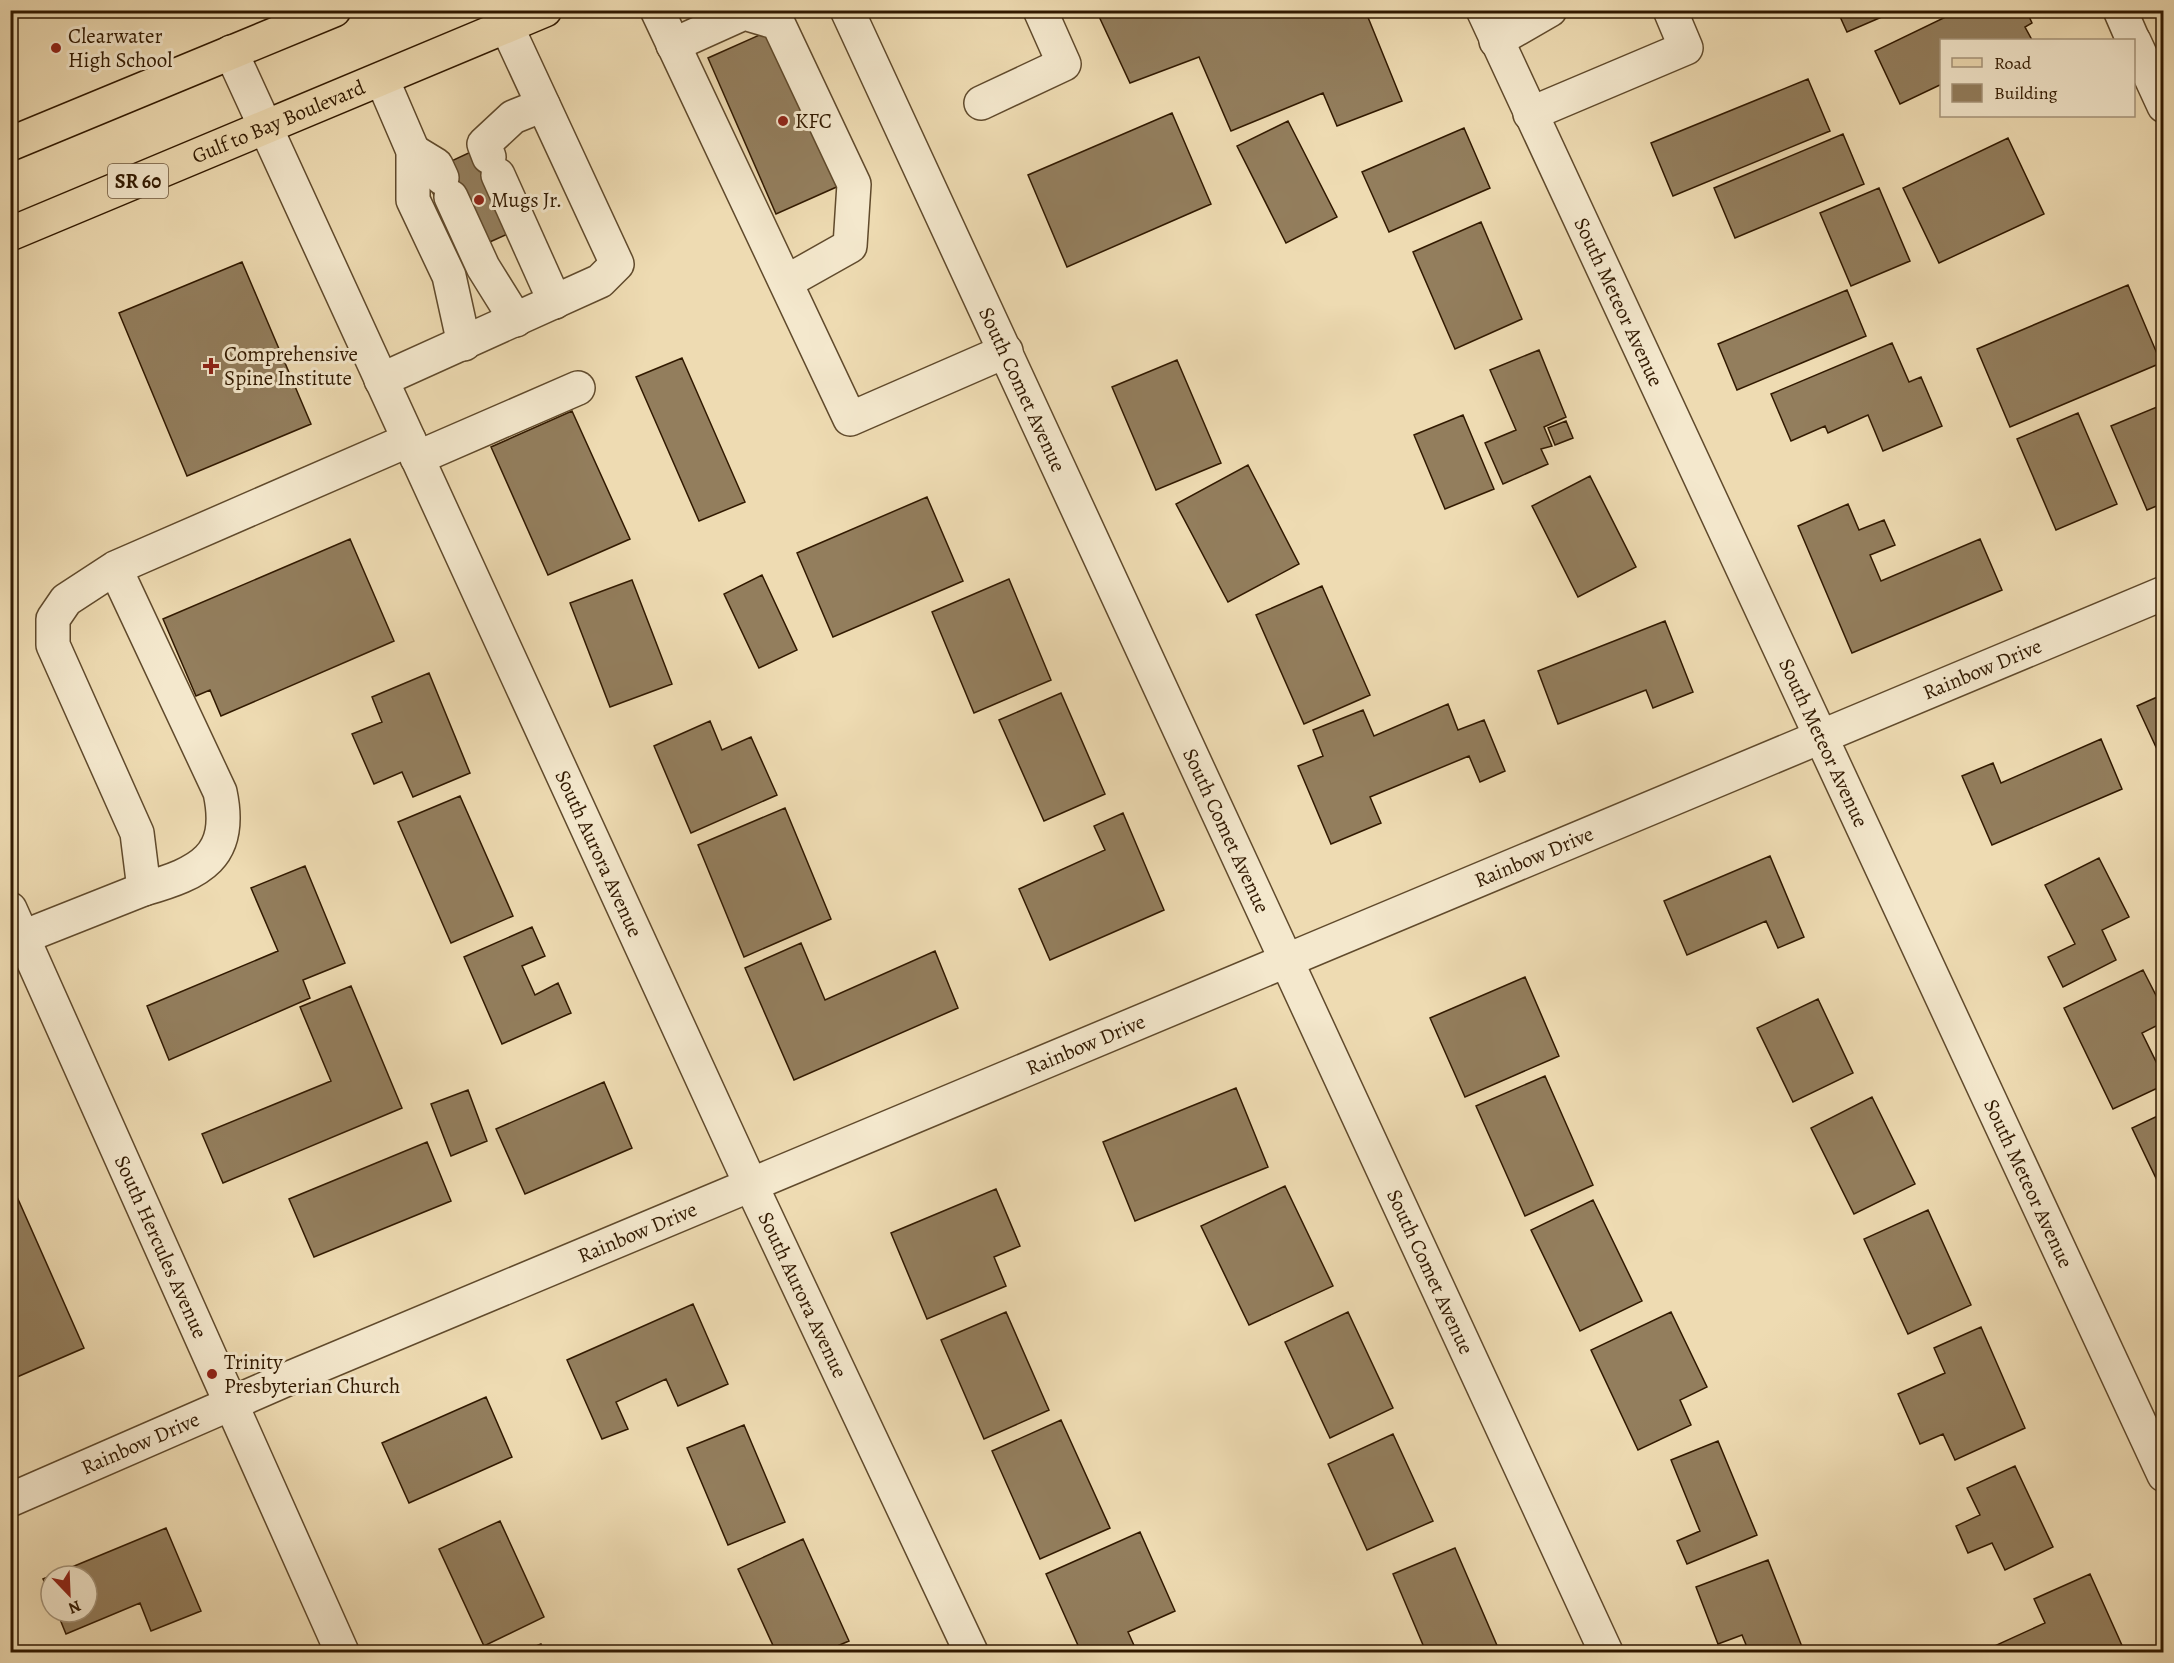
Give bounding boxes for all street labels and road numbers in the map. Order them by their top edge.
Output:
street label: Gulf to Bay Boulevard [188,73,370,170]
road number: SR 60 [108,164,168,198]
street label: South Meteor Avenue [1567,213,1670,391]
street label: South Comet Avenue [972,302,1073,476]
street label: Rainbow Drive [1918,632,2046,707]
street label: South Meteor Avenue [1772,654,1875,832]
street label: South Comet Avenue [1176,744,1277,918]
street label: South Aurora Avenue [548,766,649,942]
street label: Rainbow Drive [1470,820,1598,894]
street label: Rainbow Drive [1022,1007,1149,1082]
street label: South Meteor Avenue [1977,1094,2080,1272]
street label: South Hercules Avenue [108,1151,214,1343]
street label: South Comet Avenue [1380,1185,1480,1359]
street label: Rainbow Drive [573,1195,701,1270]
street label: South Aurora Avenue [752,1207,854,1383]
street label: Rainbow Drive [77,1405,204,1481]

